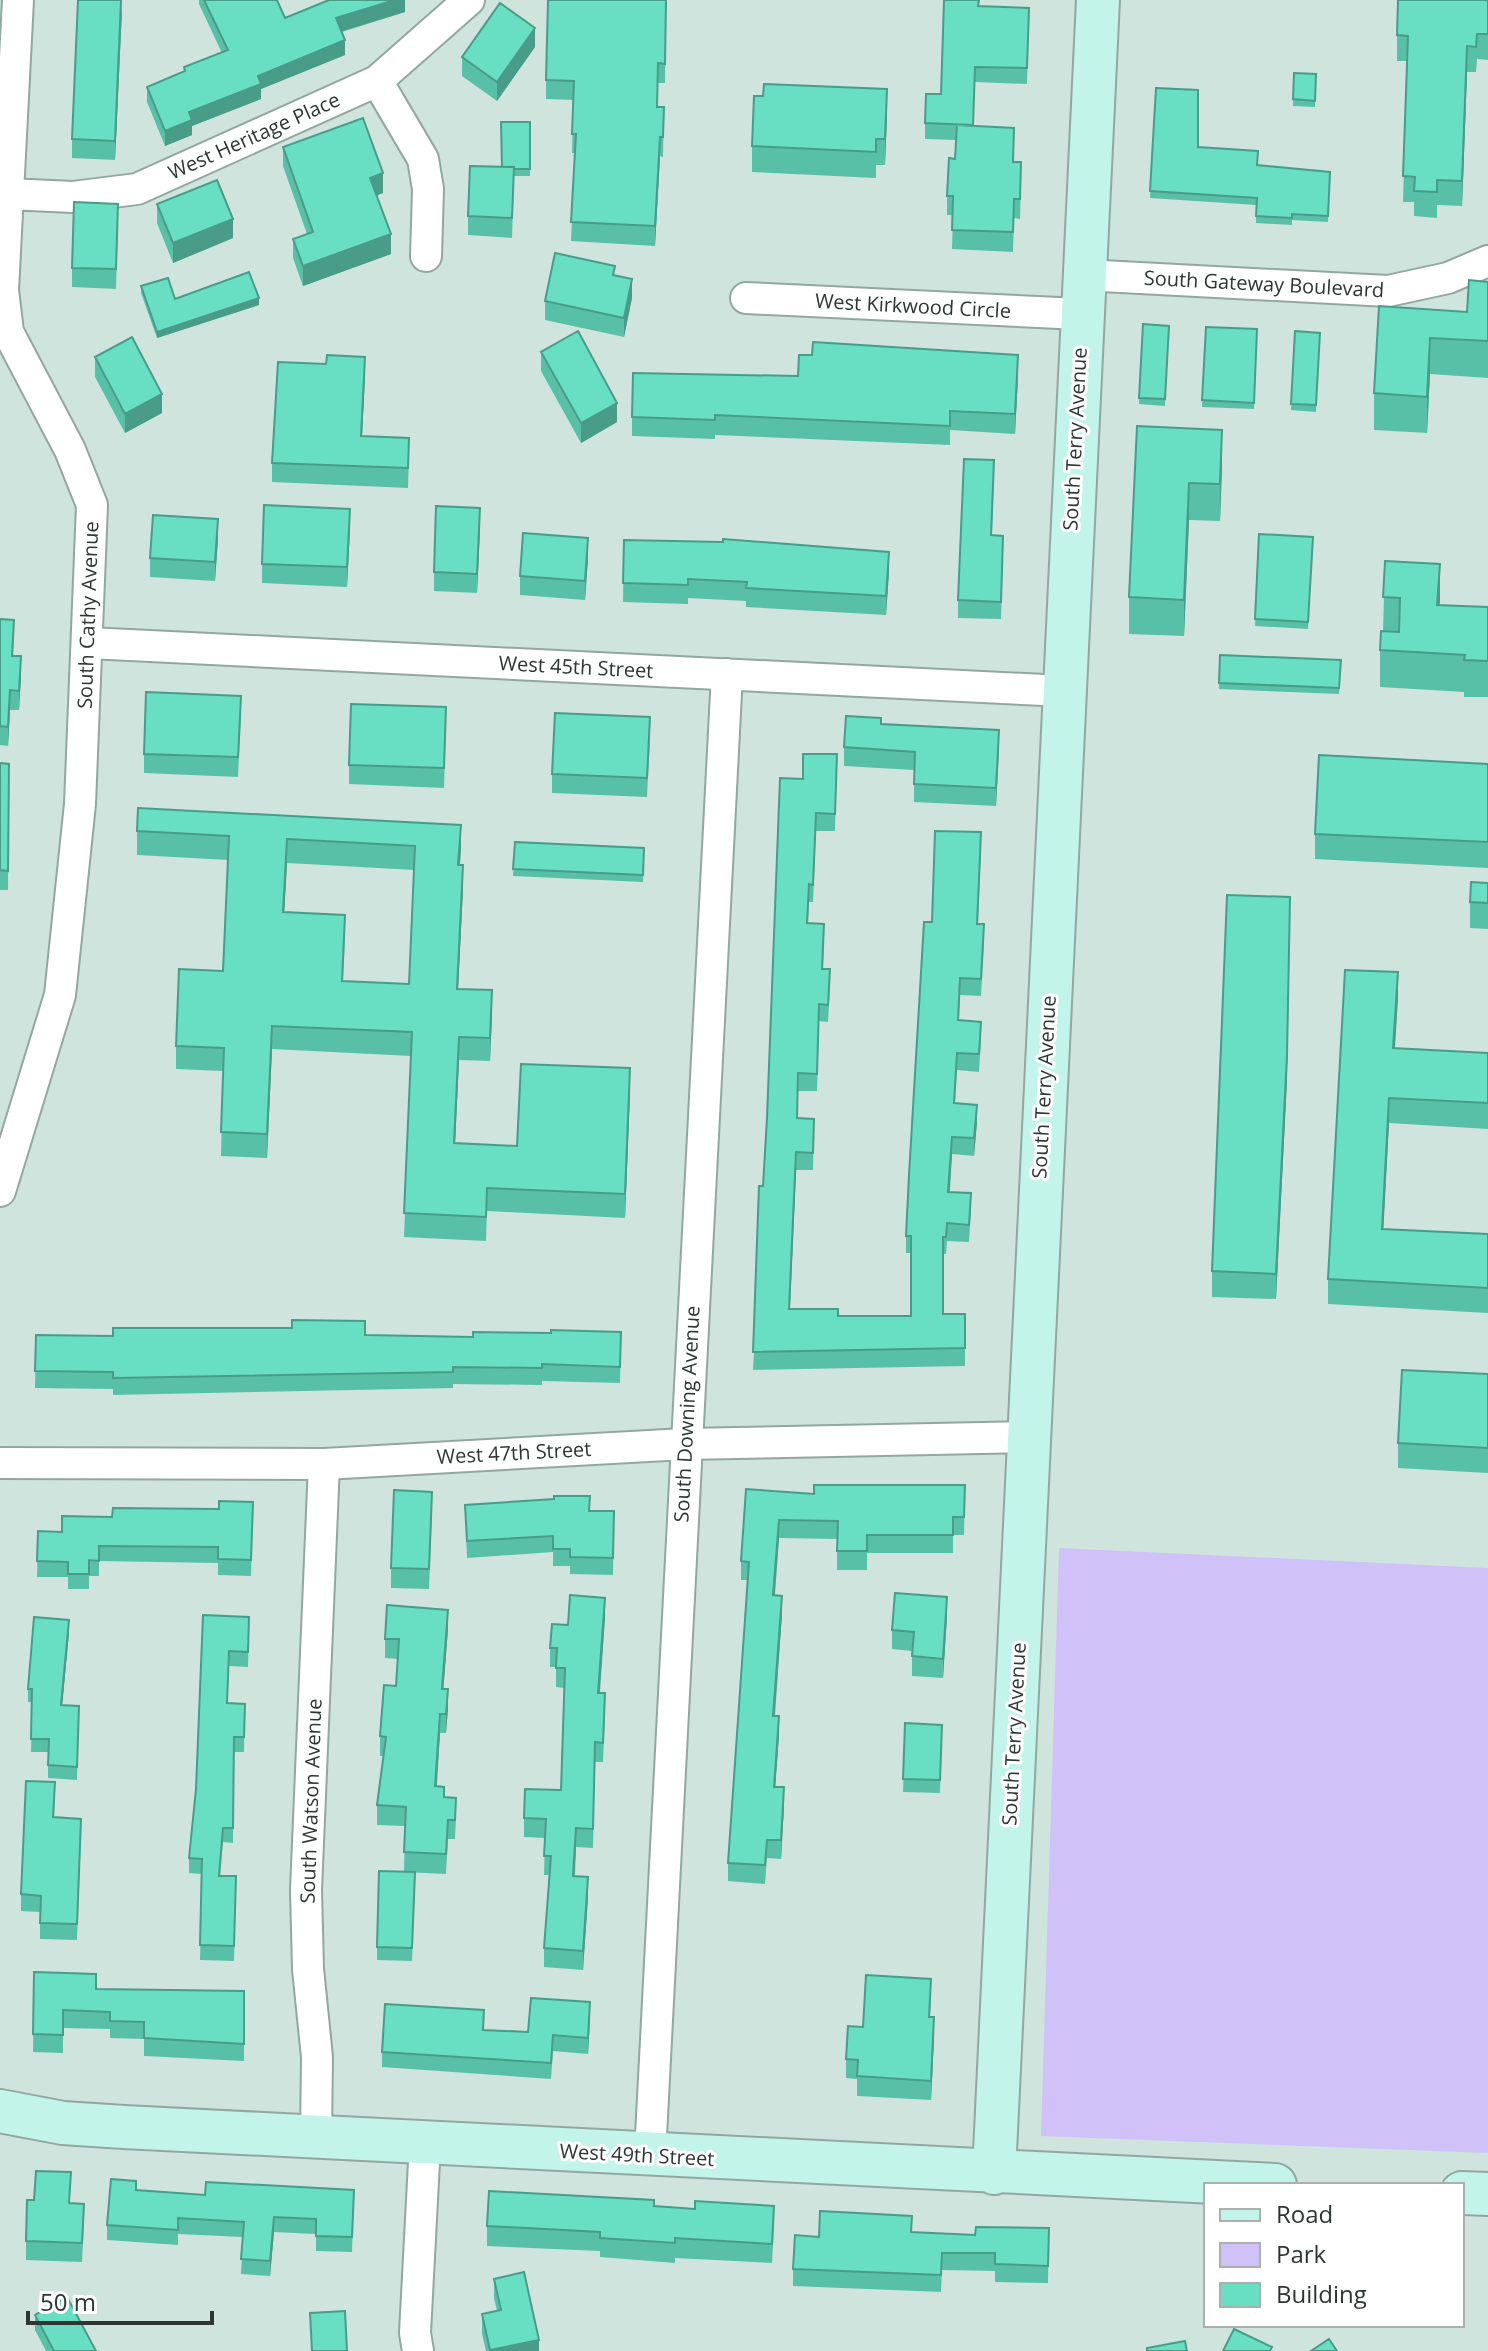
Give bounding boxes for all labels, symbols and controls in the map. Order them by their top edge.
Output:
street label: West Heritage Place [164,86,344,186]
street label: South Gateway Boulevard [1143,264,1385,303]
street label: West Kirkwood Circle [814,287,1012,324]
street label: South Terry Avenue [1056,347,1093,531]
street label: South Cathy Avenue [71,521,104,709]
street label: West 45th Street [498,649,654,684]
street label: South Terry Avenue [1025,995,1062,1179]
street label: South Downing Avenue [667,1305,706,1523]
street label: West 47th Street [436,1435,592,1470]
street label: South Terry Avenue [995,1642,1032,1826]
street label: South Watson Avenue [293,1698,328,1904]
street label: West 49th Street [559,2137,715,2172]
legend [1204,2183,1464,2327]
text: Road [1276,2197,1333,2230]
text: Park [1276,2237,1327,2270]
scale bar [28,2275,212,2325]
text: Building [1276,2277,1367,2310]
text: 50 m [40,2285,96,2318]

